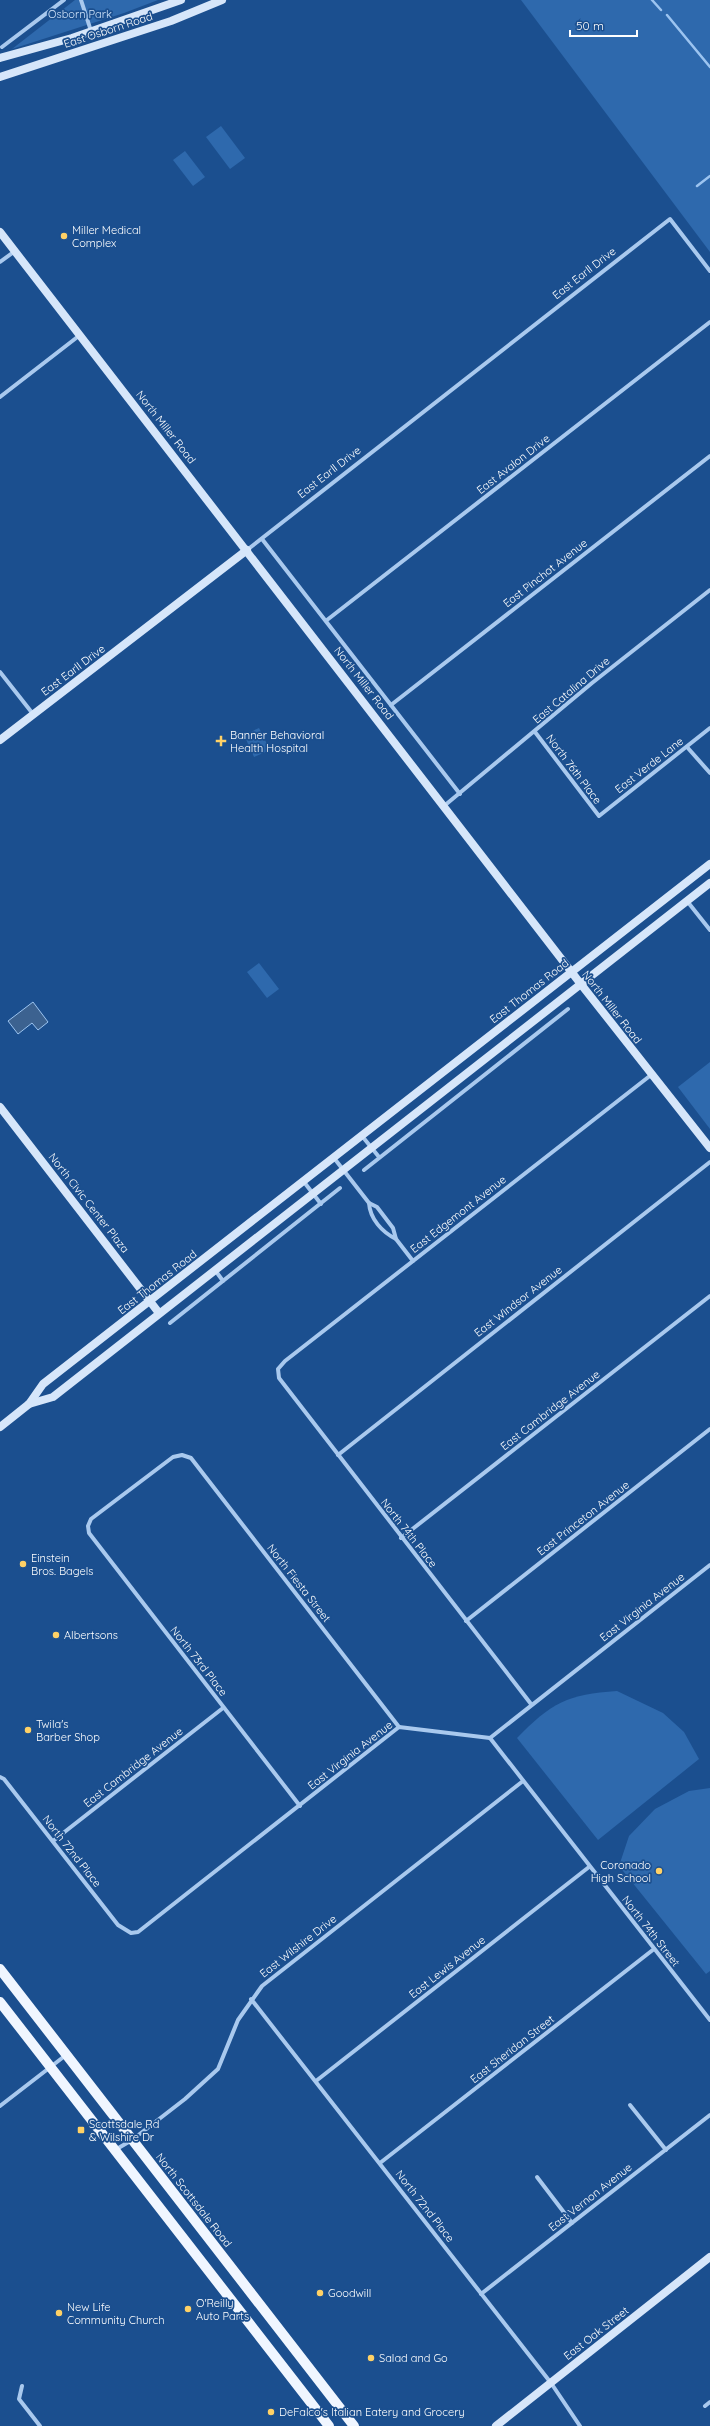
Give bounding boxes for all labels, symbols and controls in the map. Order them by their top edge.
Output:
park label: Osborn Park [48,7,112,21]
street label: East Osborn Road [62,9,154,51]
scale bar [570,12,637,38]
text: 50 m [576,18,604,33]
place label: Miller Medical Complex [72,223,141,250]
marker: Miller Medical Complex [59,231,69,241]
street label: East Earll Drive [550,244,618,302]
street label: North Miller Road [133,388,199,466]
street label: East Avalon Drive [474,431,552,497]
street label: East Earll Drive [295,443,363,501]
street label: East Pinchot Avenue [500,536,590,610]
street label: East Earll Drive [38,641,108,699]
street label: North Miller Road [331,644,397,722]
street label: East Catalina Drive [530,654,612,726]
place label: Banner Behavioral Health Hospital [230,728,324,755]
street label: North 76th Place [543,731,605,807]
street label: East Verde Lane [612,734,686,796]
marker: Banner Behavioral Health Hospital [215,735,227,747]
street label: East Thomas Road [487,956,571,1026]
street label: North Miller Road [579,968,645,1046]
street label: North Civic Center Plaza [46,1150,132,1256]
street label: East Edgemont Avenue [407,1172,509,1256]
street label: East Thomas Road [115,1247,199,1317]
street label: East Windsor Avenue [471,1262,565,1340]
street label: East Cambridge Avenue [498,1367,602,1453]
street label: East Princeton Avenue [534,1478,632,1558]
street label: North 74th Place [378,1496,440,1570]
street label: North Fiesta Street [264,1541,334,1625]
place label: Einstein Bros. Bagels [31,1551,93,1578]
marker: Einstein Bros. Bagels [18,1559,28,1569]
street label: East Virginia Avenue [597,1570,687,1644]
street label: North 73rd Place [167,1623,231,1699]
place label: Albertsons [64,1628,118,1642]
marker: Albertsons [51,1630,61,1640]
place label: Twila's Barber Shop [36,1717,100,1744]
street label: East Virginia Avenue [305,1718,395,1792]
street label: East Cambridge Avenue [81,1724,185,1810]
marker: Twila's Barber Shop [23,1725,33,1735]
street label: North 72nd Place [40,1812,104,1890]
place label: Coronado High School [591,1858,651,1885]
marker: Coronado High School [654,1866,664,1876]
street label: North 74th Street [619,1893,683,1969]
street label: East Wilshire Drive [257,1912,339,1980]
street label: East Lewis Avenue [406,1933,488,2001]
street label: East Sheridan Street [467,2012,557,2086]
place label: Scottsdale Rd & Wilshire Dr [89,2117,159,2144]
marker: Scottsdale Rd & Wilshire Dr [76,2125,86,2135]
street label: North Scottsdale Road [153,2150,235,2250]
street label: East Vernon Avenue [545,2160,635,2234]
street label: North 72nd Place [393,2167,457,2245]
place label: Goodwill [328,2286,371,2300]
marker: Goodwill [315,2288,325,2298]
place label: O'Reilly Auto Parts [196,2296,249,2323]
place label: New Life Community Church [67,2300,164,2327]
street label: East Oak Street [561,2303,632,2363]
marker: O'Reilly Auto Parts [183,2304,193,2314]
marker: New Life Community Church [54,2308,64,2318]
place label: Salad and Go [379,2351,448,2365]
marker: Salad and Go [366,2353,376,2363]
place label: DeFalco's Italian Eatery and Grocery [279,2405,465,2419]
marker: DeFalco's Italian Eatery and Grocery [266,2407,276,2417]

